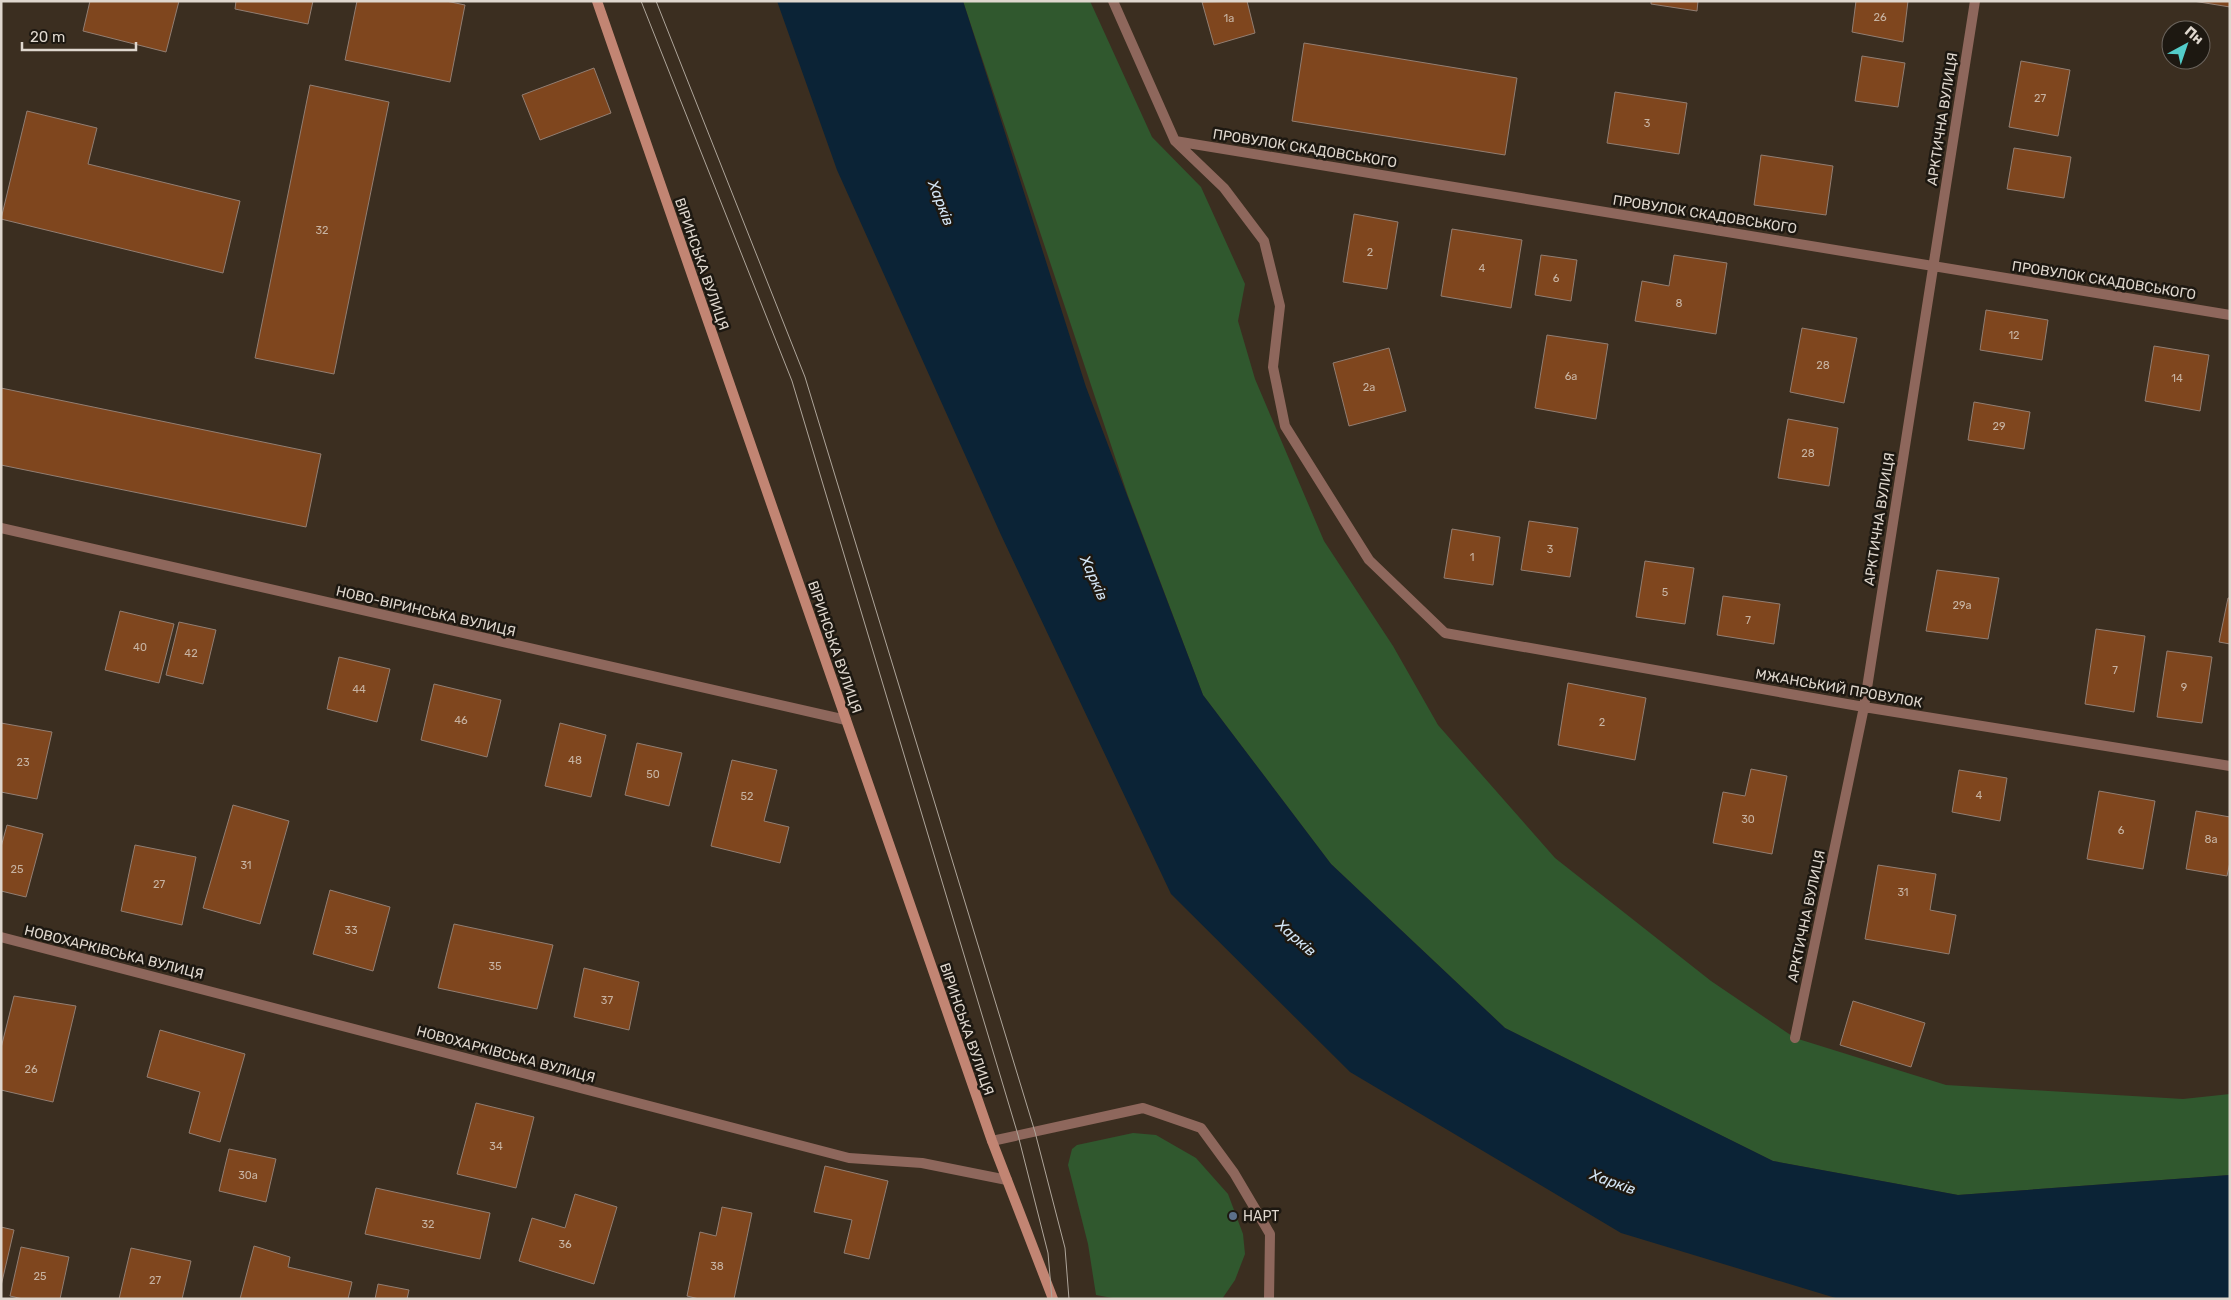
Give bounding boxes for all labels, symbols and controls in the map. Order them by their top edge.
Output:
house number: 26 [1873,11,1887,24]
house number: 1а [1224,12,1234,25]
scale bar [22,20,136,52]
north arrow [2161,20,2211,70]
text: Пн [2181,23,2207,48]
text: 20 m [30,28,65,46]
street label: АРКТИЧНА ВУЛИЦЯ [1924,51,1961,187]
house number: 27 [2034,92,2046,105]
house number: 3 [1644,117,1651,130]
street label: ПРОВУЛОК СКАДОВСЬКОГО [1212,126,1398,171]
water label: Харків [924,177,958,228]
street label: ПРОВУЛОК СКАДОВСЬКОГО [1612,192,1798,237]
street label: ВІРИНСЬКА ВУЛИЦЯ [671,196,732,333]
house number: 32 [315,224,329,237]
house number: 2 [1367,246,1373,259]
street label: ПРОВУЛОК СКАДОВСЬКОГО [2011,258,2197,303]
house number: 4 [1479,262,1486,275]
house number: 6 [1553,272,1560,285]
house number: 8 [1676,297,1683,310]
house number: 12 [2008,329,2020,342]
house number: 28 [1816,359,1830,372]
house number: 6а [1565,370,1577,383]
house number: 14 [2171,372,2183,385]
house number: 2а [1363,381,1375,394]
house number: 29 [1993,420,2005,433]
house number: 28 [1801,447,1815,460]
street label: АРКТИЧНА ВУЛИЦЯ [1861,451,1898,587]
house number: 3 [1547,543,1554,556]
house number: 1 [1470,551,1474,564]
water label: Харків [1076,552,1112,603]
street label: ВІРИНСЬКА ВУЛИЦЯ [804,579,865,716]
street label: НОВО-ВІРИНСЬКА ВУЛИЦЯ [334,583,517,640]
house number: 5 [1662,586,1669,599]
house number: 29а [1952,599,1972,612]
house number: 7 [1745,614,1751,627]
house number: 40 [133,641,147,654]
house number: 42 [184,647,198,660]
street label: МЖАНСЬКИЙ ПРОВУЛОК [1754,664,1924,712]
house number: 7 [2112,664,2118,677]
house number: 9 [2181,681,2187,694]
house number: 44 [352,683,366,696]
house number: 46 [454,714,468,727]
house number: 2 [1599,716,1605,729]
house number: 48 [568,754,582,767]
house number: 23 [16,756,30,769]
house number: 50 [646,768,660,781]
house number: 4 [1976,789,1983,802]
house number: 52 [741,790,754,803]
house number: 30 [1741,813,1755,826]
house number: 6 [2118,824,2125,837]
house number: 8а [2204,833,2218,846]
street label: АРКТИЧНА ВУЛИЦЯ [1784,848,1829,984]
house number: 31 [240,859,252,872]
house number: 25 [11,863,24,876]
house number: 27 [153,878,165,891]
house number: 31 [1897,886,1909,899]
water label: Харків [1272,915,1320,960]
street label: НОВОХАРКІВСЬКА ВУЛИЦЯ [22,922,205,983]
house number: 33 [344,924,358,937]
house number: 35 [488,960,502,973]
street label: ВІРИНСЬКА ВУЛИЦЯ [936,961,997,1098]
house number: 37 [601,994,613,1007]
street label: НОВОХАРКІВСЬКА ВУЛИЦЯ [415,1022,597,1087]
house number: 26 [24,1063,38,1076]
house number: 34 [489,1140,503,1153]
water label: Харків [1587,1165,1638,1199]
house number: 30а [238,1169,258,1182]
place label: НАРТ [1243,1208,1279,1225]
marker: НАРТ [1227,1210,1239,1222]
house number: 32 [421,1218,435,1231]
house number: 36 [558,1238,572,1251]
house number: 38 [710,1260,724,1273]
house number: 25 [34,1270,47,1283]
house number: 27 [149,1274,161,1287]

